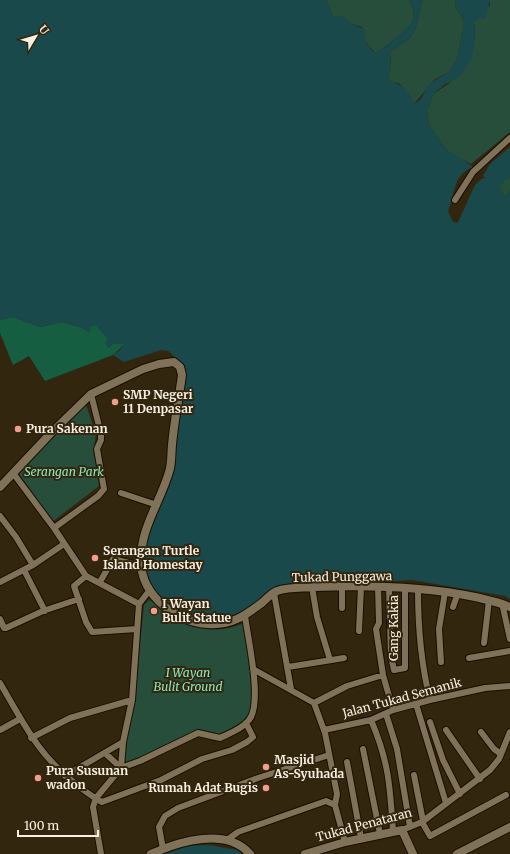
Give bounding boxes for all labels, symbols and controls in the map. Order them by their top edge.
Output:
north arrow [16,16,56,56]
text: U [36,22,52,38]
place label: SMP Negeri 11 Denpasar [123,387,194,416]
marker: SMP Negeri 11 Denpasar [110,397,120,407]
place label: Pura Sakenan [26,421,108,436]
marker: Pura Sakenan [13,424,23,434]
park label: Serangan Park [24,464,104,479]
place label: Serangan Turtle Island Homestay [103,543,204,572]
marker: Serangan Turtle Island Homestay [90,553,100,563]
street label: Tukad Punggawa [292,568,393,585]
street label: Gang Kakia [386,594,401,661]
place label: I Wayan Bulit Statue [162,596,232,625]
marker: I Wayan Bulit Statue [149,606,159,616]
park label: I Wayan Bulit Ground [154,665,222,694]
street label: Jalan Tukad Semanik [340,674,463,721]
place label: Masjid As-Syuhada [273,752,345,781]
marker: Masjid As-Syuhada [261,762,271,772]
place label: Pura Susunan wadon [45,763,128,792]
marker: Pura Susunan wadon [33,773,43,783]
place label: Rumah Adat Bugis [148,780,258,795]
marker: Rumah Adat Bugis [261,783,271,793]
street label: Tukad Penataran [314,804,414,845]
scale bar [18,812,98,838]
text: 100 m [24,818,59,833]

